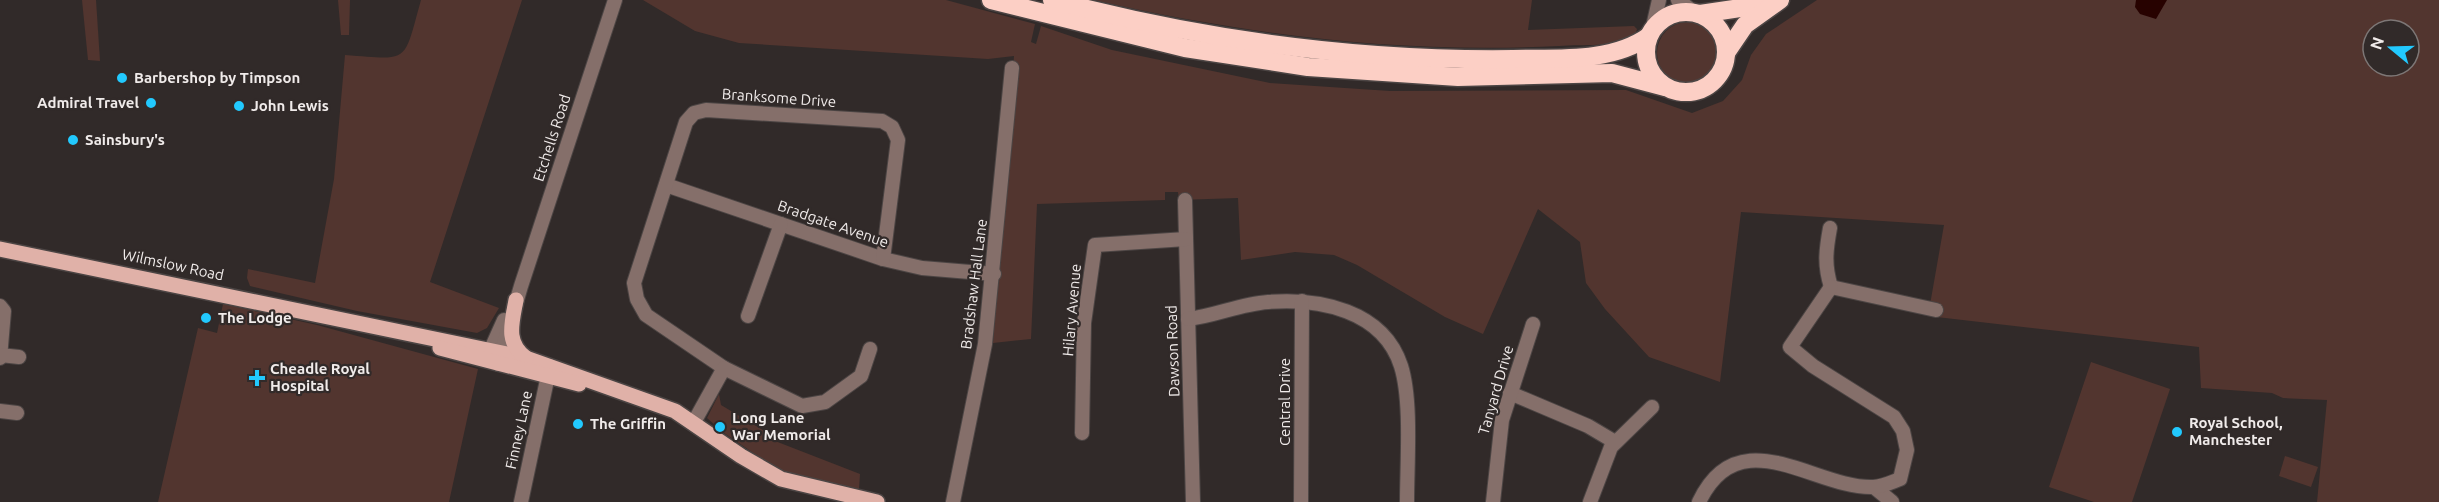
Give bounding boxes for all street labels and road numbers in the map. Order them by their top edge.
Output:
street label: Branksome Drive [721,85,837,110]
street label: Etchells Road [529,92,574,184]
street label: Bradgate Avenue [775,197,891,250]
street label: Bradshaw Hall Lane [957,218,990,350]
street label: Wilmslow Road [121,245,226,284]
street label: Hilary Avenue [1059,263,1084,357]
street label: Dawson Road [1162,305,1183,397]
street label: Tanyard Drive [1475,343,1516,437]
street label: Central Drive [1276,358,1293,446]
street label: Finney Lane [502,389,535,471]

